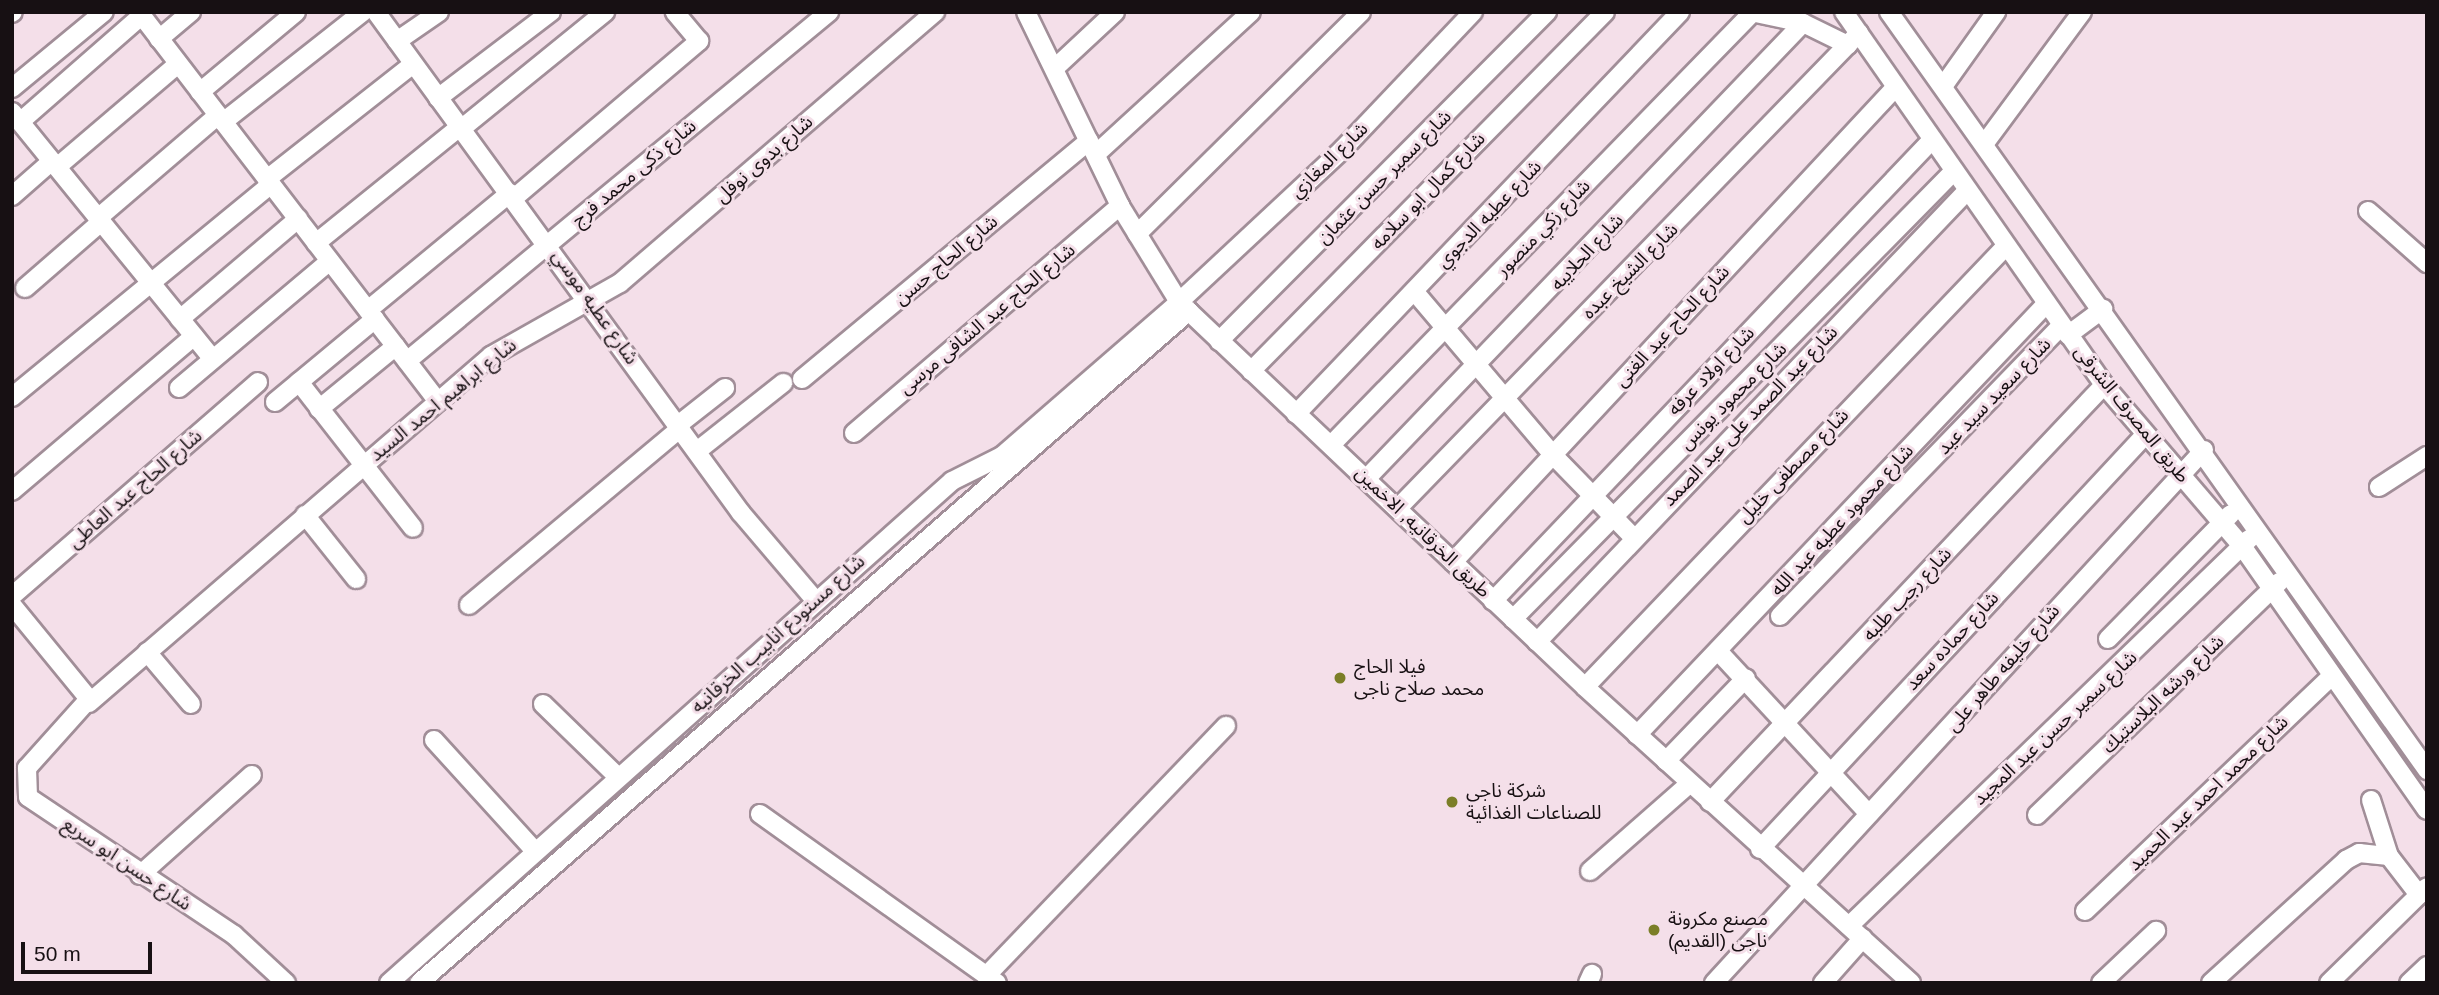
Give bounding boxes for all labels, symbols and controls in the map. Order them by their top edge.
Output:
street label: شارع سمير حسن عثمان [1312,105,1456,249]
street label: شارع بدوى نوفل [710,110,818,208]
street label: شارع ذكى محمد فرج [567,114,701,232]
street label: شارع المغازي [1285,117,1373,203]
street label: شارع كمال ابو سلامه [1366,128,1490,254]
street label: شارع عطيه الدجوي [1432,155,1546,273]
street label: شارع زكي منصور [1491,175,1595,281]
street label: شارع الحلايبه [1546,209,1628,295]
street label: شارع الحاج حسن [890,210,1002,310]
street label: شارع الشيخ عبده [1577,218,1683,324]
street label: شارع الحاج عبد الشافى مرسى [894,239,1080,399]
street label: شارع عطيه موسي [547,245,643,369]
street label: شارع الحاج عبد الغنى [1610,260,1734,392]
street label: شارع عبد الصمد على عبد الصمد [1658,321,1842,511]
street label: شارع اولاد عرفه [1663,322,1759,420]
street label: شارع سعيد سيد عيد [1932,333,2056,459]
street label: شارع ابراهيم احمد السيد [365,334,521,466]
street label: شارع محمود يونس [1675,338,1791,454]
street label: طريق المصرف الشرقى [2069,341,2195,487]
street label: شارع مصطفى خليل [1733,404,1853,528]
street label: شارع الحاج عبد العاطى [63,425,207,553]
street label: شارع محمود عطيه عبد الله [1766,439,1918,601]
street label: طريق الخرقانيه, الاخمين [1351,461,1495,603]
street label: شارع رجب طلبه [1858,542,1956,646]
street label: شارع مستودع انابيب الخرقانيه [686,550,870,718]
street label: شارع حماده سعد [1900,587,2004,695]
street label: شارع خليفه طاهر على [1941,600,2065,736]
street label: شارع ورشه البلاستيك [2097,630,2229,758]
street label: شارع سمير حسن عبد المجيد [1968,646,2142,810]
place label: فيلا الحاج محمد صلاح ناجى [1354,656,1484,700]
marker: فيلا الحاج محمد صلاح ناجى [1332,670,1348,686]
street label: شارع محمد احمد عبد الحميد [2123,710,2293,876]
place label: شركة ناجى للصناعات الغذائية [1466,780,1601,824]
marker: شركة ناجى للصناعات الغذائية [1444,794,1460,810]
street label: شارع حسن ابو سريع [58,813,196,915]
place label: مصنع مكرونة ناجى (القديم) [1668,908,1768,952]
marker: مصنع مكرونة ناجى (القديم) [1646,922,1662,938]
scale bar [24,928,156,972]
text: 50 m [34,942,81,965]

